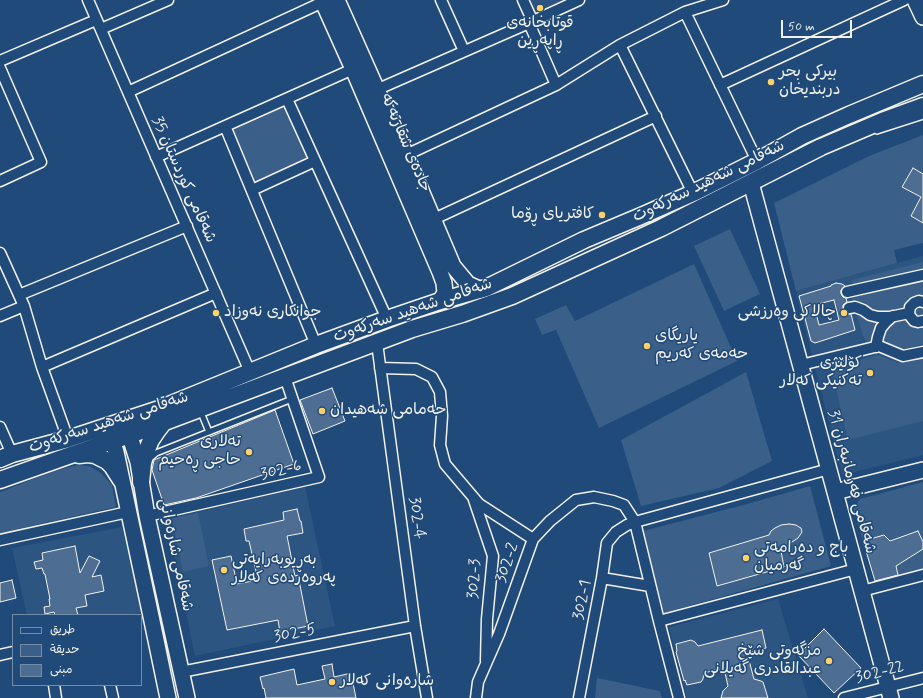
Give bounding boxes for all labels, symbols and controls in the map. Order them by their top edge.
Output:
marker: قوتابخانەی ڕاپەڕین [535,3,545,13]
scale bar [783,12,854,38]
place label: قوتابخانەی ڕاپەڕین [506,14,574,52]
text: 50 m [788,19,815,35]
place label: بيركى بحر دربنديخان [779,63,841,101]
marker: بيركى بحر دربنديخان [766,77,776,87]
street label: جادەی شقارتەکە [376,91,434,195]
street label: شەقامی کوردستان 35 [146,114,220,246]
street label: شەقامی شەهید سەرکەوت [630,137,788,227]
place label: کافتریای ڕۆما [511,205,594,225]
marker: کافتریای ڕۆما [597,210,607,220]
street label: شەقامی شەهید سەرکەوت [331,275,495,347]
place label: جوانکاری نەوزاد [224,303,322,323]
place label: چالاکی وەرزشی [738,303,836,323]
marker: جوانکاری نەوزاد [211,308,221,318]
marker: چالاکی وەرزشی [839,308,849,318]
place label: یاریگای ‌حەمەی کەریم [655,327,748,365]
marker: یاریگای ‌حەمەی کەریم [642,341,652,351]
place label: کۆلێژی تەکنیکی کەلار [780,354,862,392]
marker: کۆلێژی تەکنیکی کەلار [865,368,875,378]
street label: شەقامی شەهید سەرکەوت [27,388,191,458]
place label: حەمامی شەهیدان [330,401,446,421]
marker: حەمامی شەهیدان [317,406,327,416]
street label: شەقامی فەرمانبەران 31 [823,408,879,556]
place label: تەلاری حاجی ڕەحیم [158,433,241,471]
marker: تەلاری حاجی ڕەحیم [244,447,254,457]
street label: 302-6 [259,457,303,485]
street label: 302-4 [404,496,428,540]
street label: شەقامی شارەوانی [154,497,196,613]
place label: باج و دەرامەتی گەرمیان [754,539,848,577]
street label: 302-2 [492,541,524,585]
place label: بەڕیوبەرایەتی پەروەردەی کەلار [232,551,336,589]
marker: باج و دەرامەتی گەرمیان [741,553,751,563]
street label: 302-3 [464,558,486,600]
marker: بەڕیوبەرایەتی پەروەردەی کەلار [219,565,229,575]
street label: 302-1 [570,578,596,622]
legend [12,614,142,686]
street label: 302-5 [272,621,318,647]
text: طريق [50,622,75,638]
text: حديقة [50,642,79,658]
place label: مزگەوتی شێخ عبدالقادری گەیلانی [704,642,821,680]
marker: مزگەوتی شێخ عبدالقادری گەیلانی [824,656,834,666]
street label: 302-22 [854,658,906,688]
text: مبنى [50,662,73,678]
place label: شارەوانی کەلار [340,672,434,692]
marker: شارەوانی کەلار [327,677,337,687]

